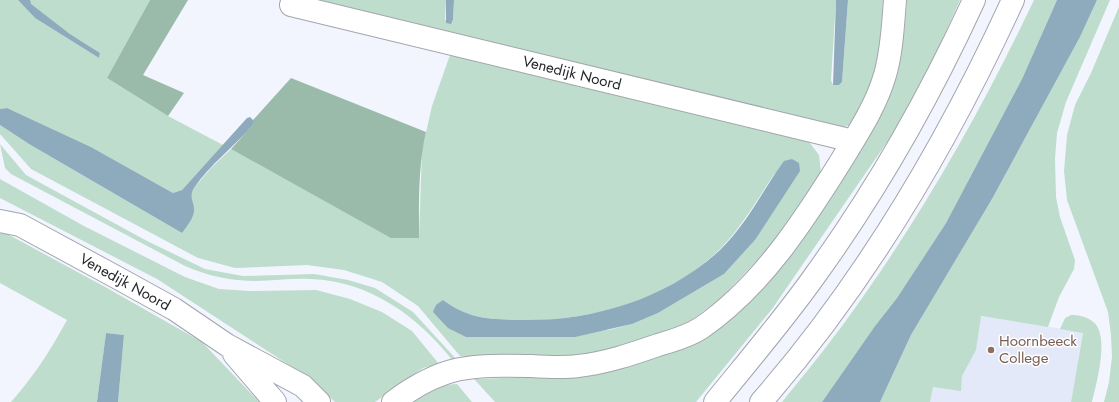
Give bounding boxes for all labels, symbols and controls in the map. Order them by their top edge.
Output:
street label: Venedijk Noord [520,50,624,96]
street label: Venedijk Noord [75,248,175,316]
place label: Hoornbeeck College [999,330,1077,369]
marker: Hoornbeeck College [986,345,996,355]

